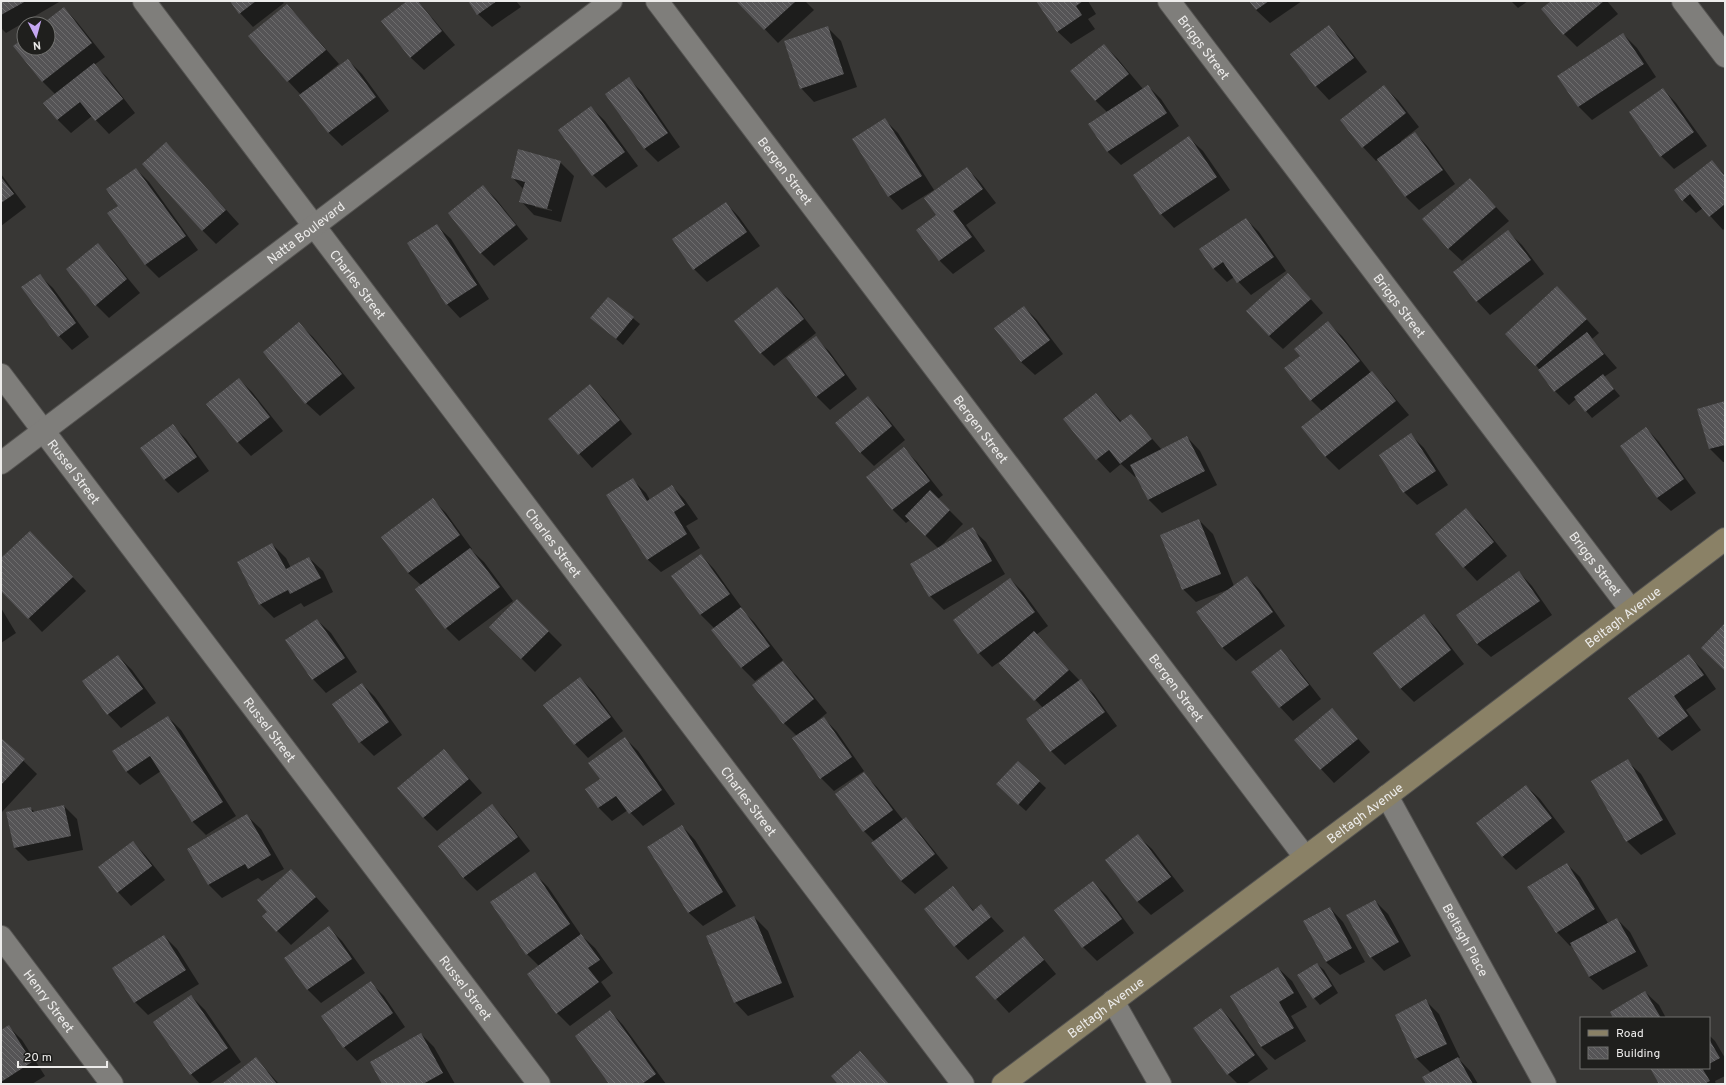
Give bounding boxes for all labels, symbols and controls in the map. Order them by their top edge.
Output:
street label: Briggs Street [1173,13,1232,84]
north arrow [16,16,56,56]
text: N [32,38,42,52]
street label: Bergen Street [753,135,815,209]
street label: Natta Boulevard [265,199,349,269]
street label: Charles Street [325,247,388,323]
street label: Briggs Street [1369,271,1428,342]
street label: Bergen Street [949,393,1010,468]
street label: Russel Street [43,437,102,508]
street label: Charles Street [521,506,583,582]
street label: Briggs Street [1565,529,1624,600]
street label: Beltagh Avenue [1583,584,1665,653]
street label: Bergen Street [1144,652,1206,726]
street label: Russel Street [239,695,298,766]
street label: Charles Street [716,764,779,840]
street label: Beltagh Avenue [1324,780,1407,848]
street label: Beltagh Place [1438,901,1491,980]
street label: Russel Street [435,953,494,1024]
street label: Henry Street [19,967,77,1037]
street label: Beltagh Avenue [1065,975,1148,1043]
legend [1580,1017,1710,1069]
text: Road [1616,1026,1644,1042]
scale bar [18,1043,107,1069]
text: Building [1616,1046,1660,1062]
text: 20 m [24,1050,52,1066]

